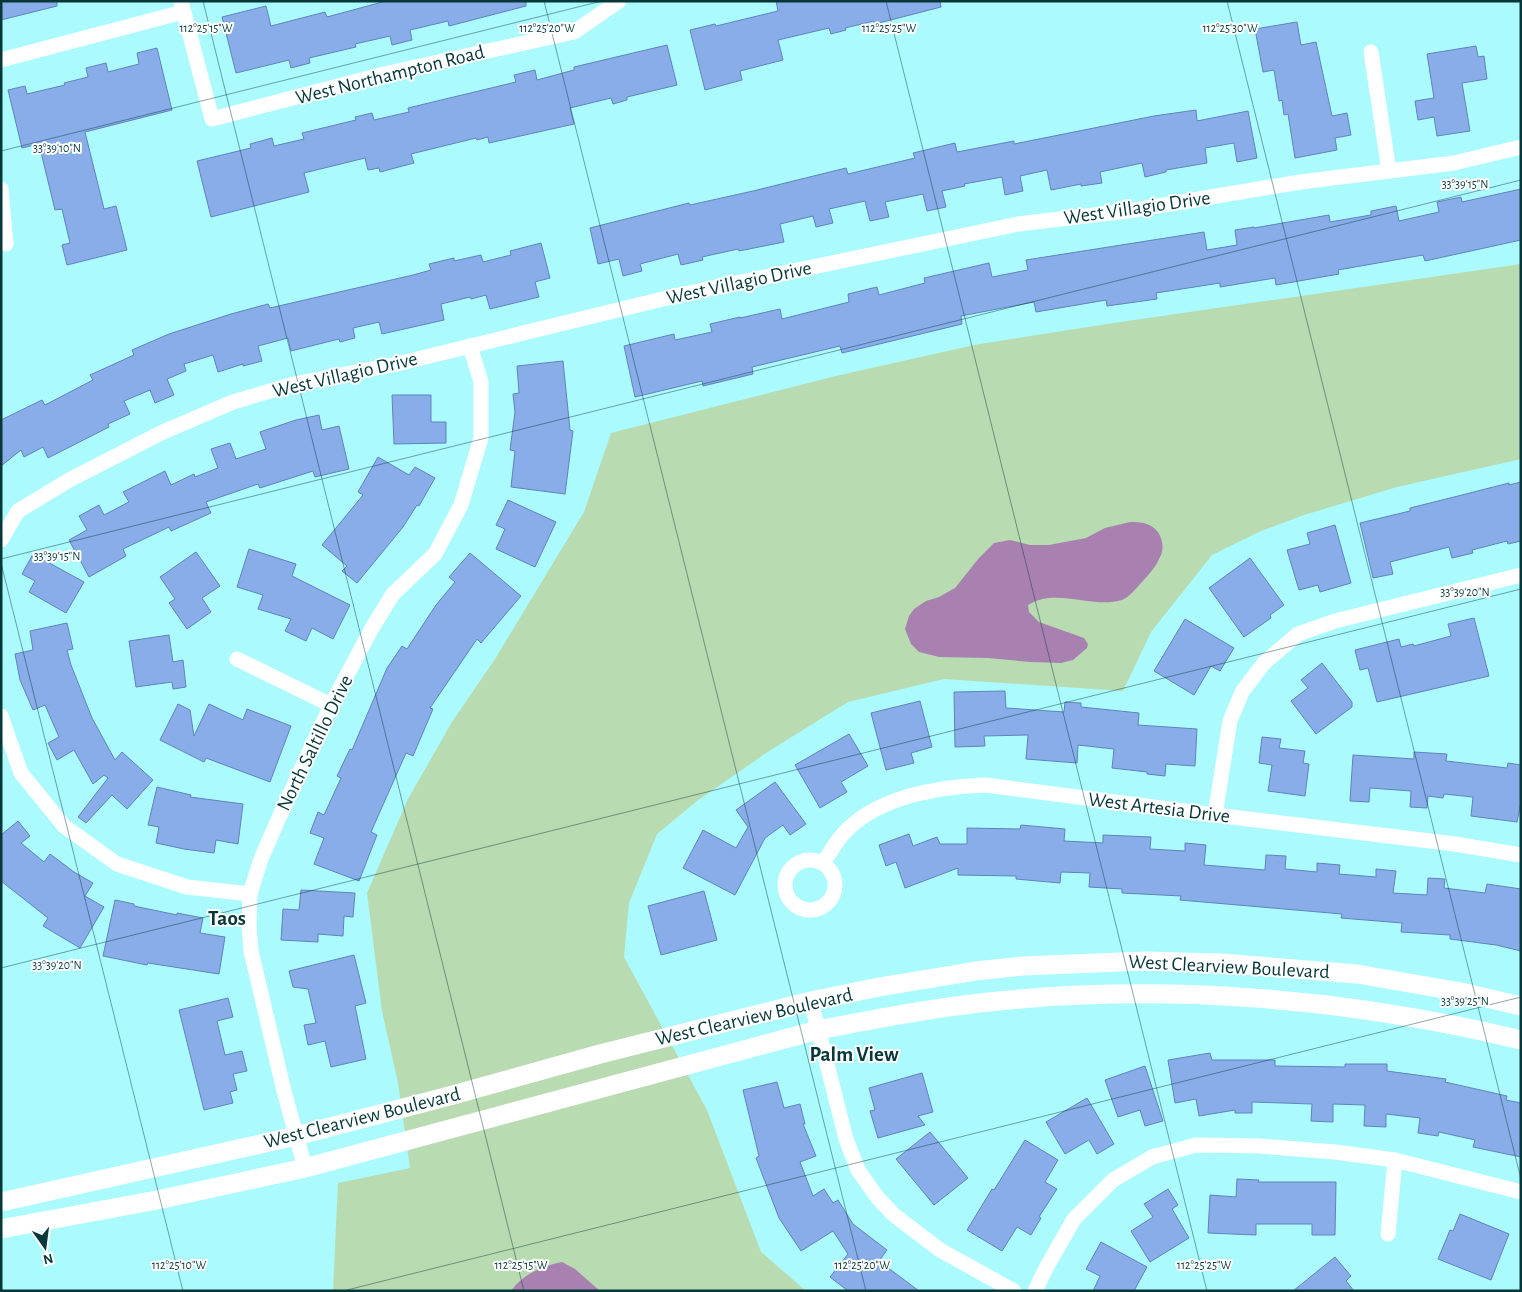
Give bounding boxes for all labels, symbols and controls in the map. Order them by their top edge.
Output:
text: 112°25'15"W [179,22,233,34]
text: 112°25'20"W [519,22,575,34]
text: 112°25'25"W [862,22,916,34]
text: 112°25'30"W [1202,22,1258,34]
street label: West Northampton Road [294,42,486,108]
text: 33°39'10"N [33,142,81,154]
text: 33°39'15"N [1442,178,1488,190]
street label: West Villagio Drive [1062,188,1212,228]
street label: West Villagio Drive [665,258,813,308]
street label: West Villagio Drive [271,349,419,401]
text: 33°39'15"N [34,550,80,562]
text: 33°39'20"N [1440,586,1490,598]
street label: North Saltillo Drive [273,672,357,814]
street label: West Artesia Drive [1087,789,1231,827]
district label: Taos [208,908,246,929]
street label: West Clearview Boulevard [1128,952,1330,982]
text: 33°39'20"N [32,959,82,971]
street label: West Clearview Boulevard [654,985,854,1049]
text: 33°39'25"N [1441,995,1489,1007]
district label: Palm View [809,1044,899,1065]
street label: West Clearview Boulevard [262,1084,462,1152]
north arrow [20,1222,70,1272]
text: N [41,1251,54,1267]
text: 112°25'10"W [152,1259,206,1271]
text: 112°25'15"W [494,1259,548,1271]
text: 112°25'20"W [834,1259,890,1271]
text: 112°25'25"W [1177,1259,1231,1271]

